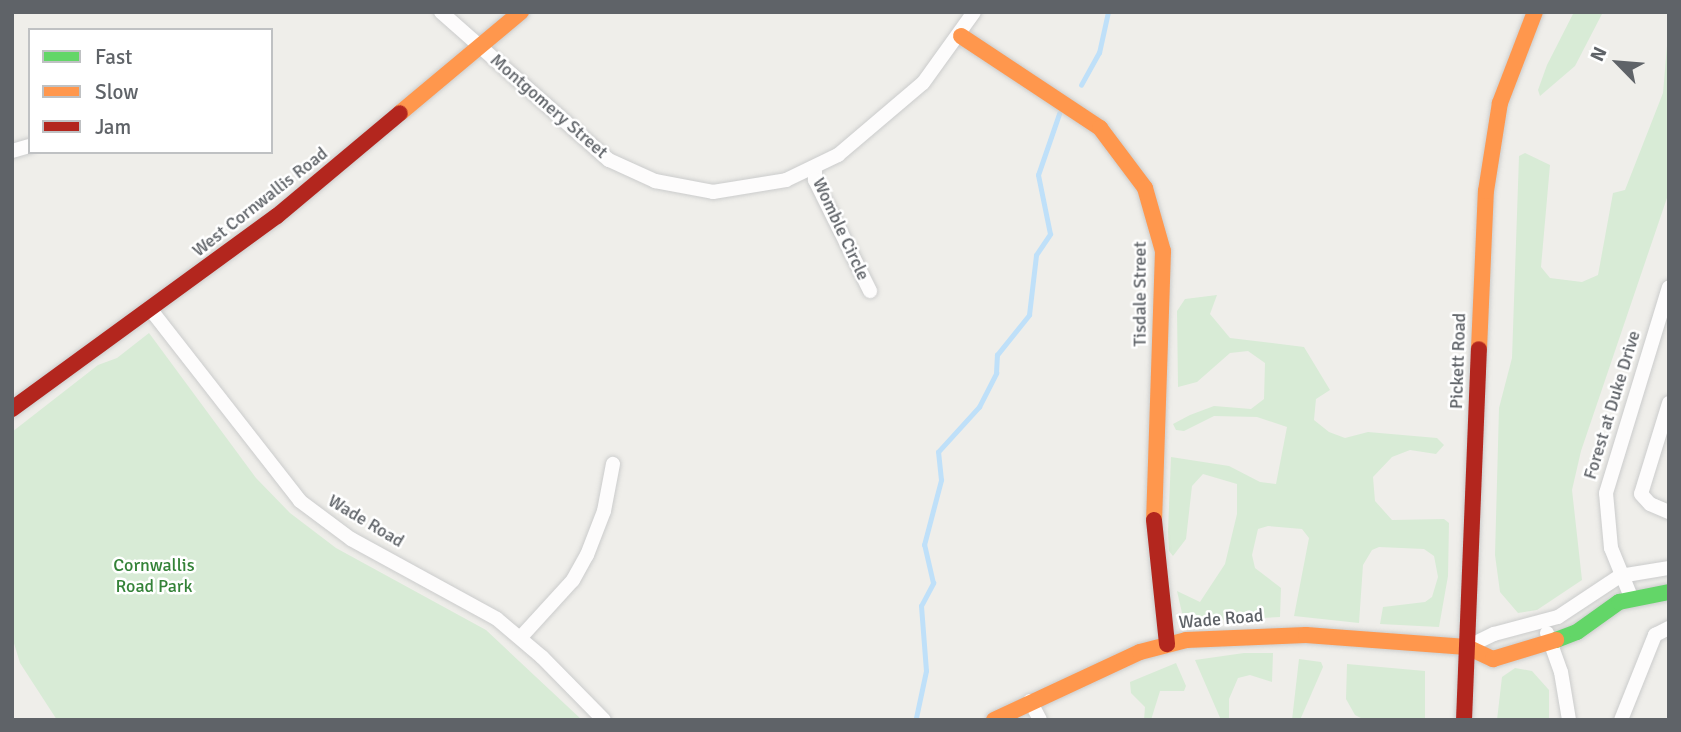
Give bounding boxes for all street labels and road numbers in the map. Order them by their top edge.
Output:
street label: Montgomery Street [486,49,612,163]
street label: West Cornwallis Road [188,143,332,261]
street label: Womble Circle [808,174,874,284]
street label: Tisdale Street [1129,241,1151,347]
street label: Pickett Road [1446,312,1470,410]
street label: Forest at Duke Drive [1579,328,1645,482]
street label: Wade Road [324,490,408,552]
street label: Wade Road [1178,605,1264,633]

